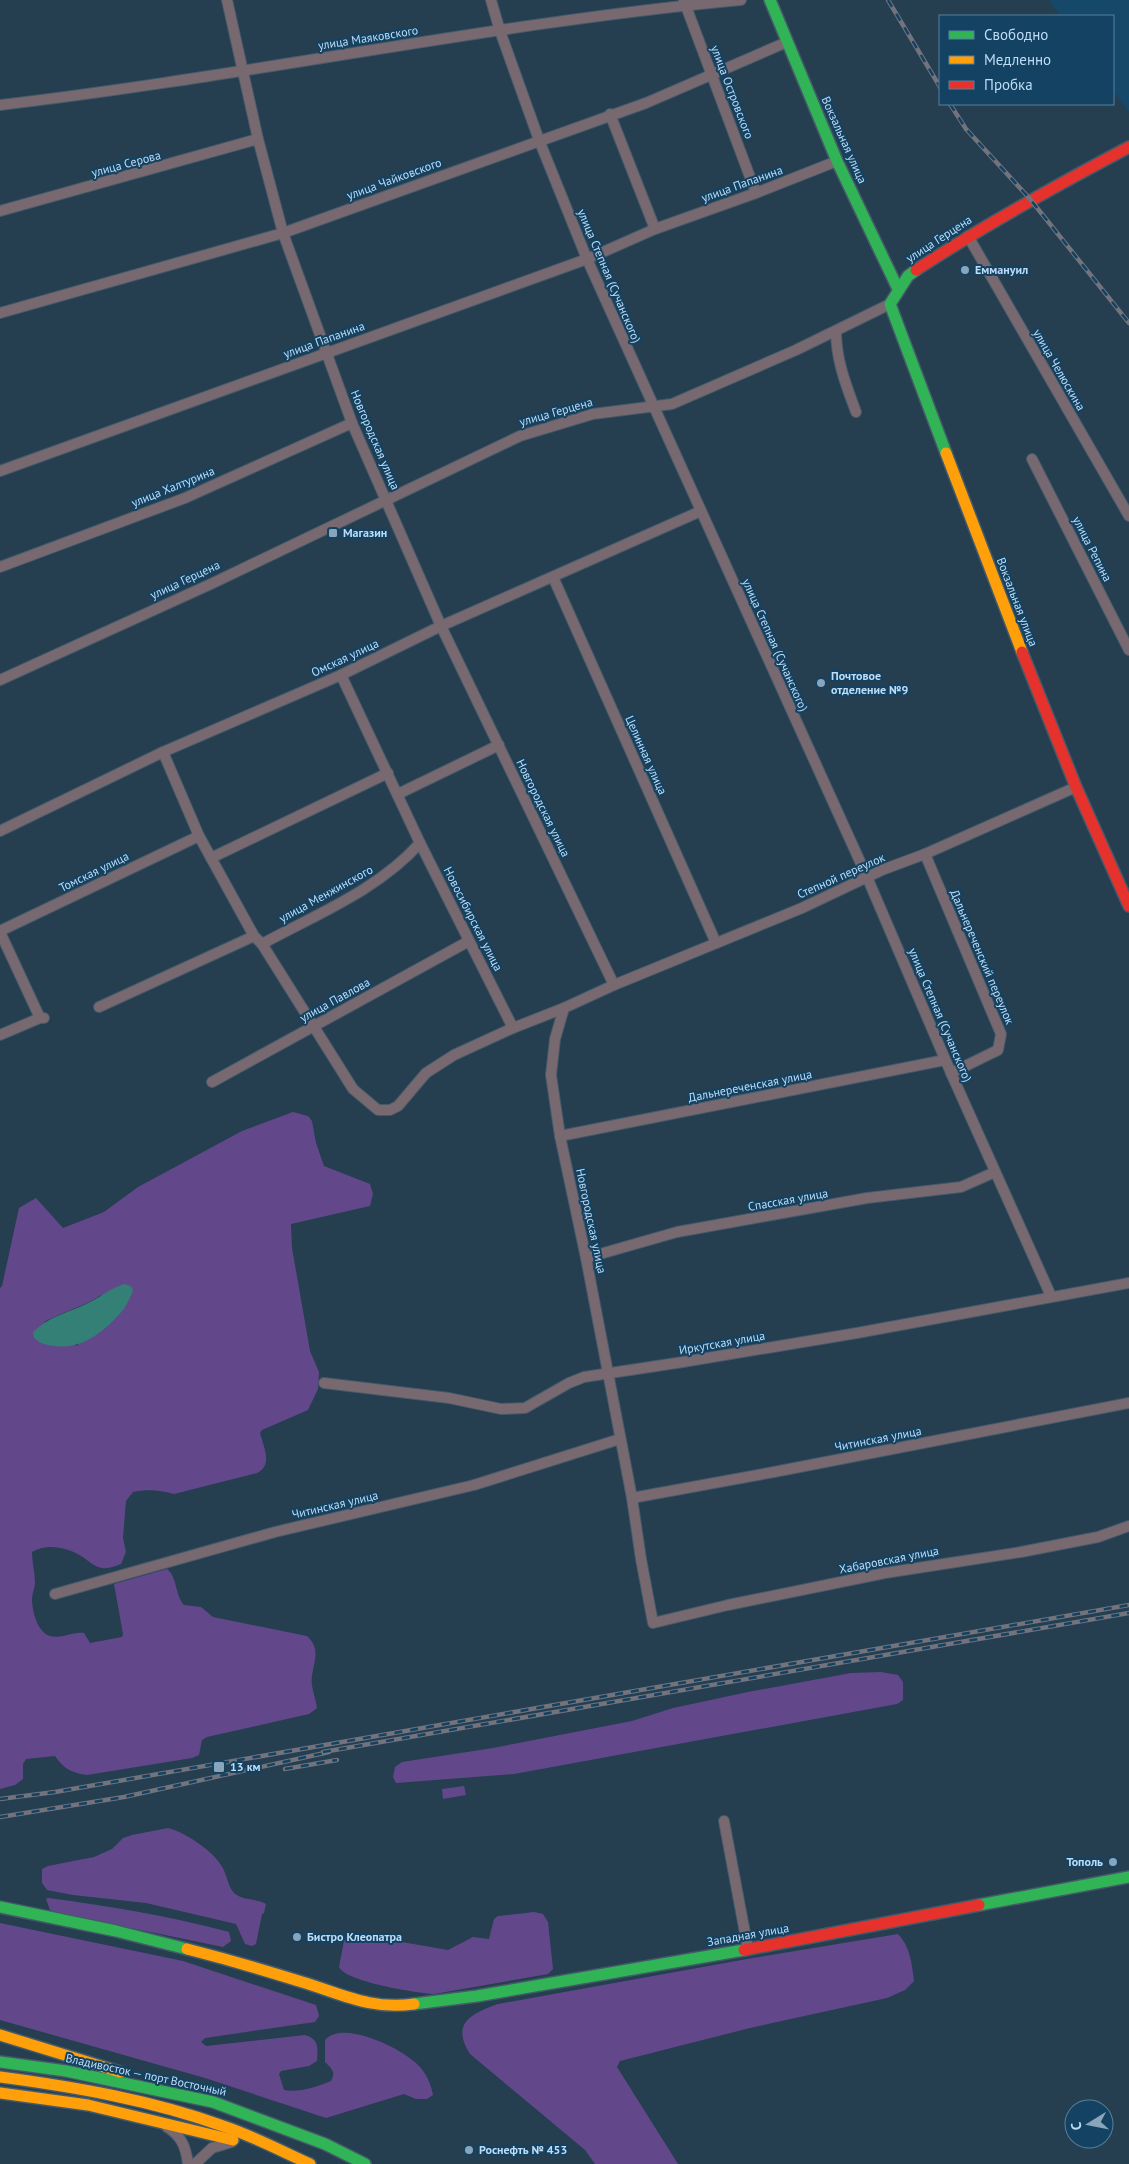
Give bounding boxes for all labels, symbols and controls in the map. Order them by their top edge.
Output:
legend [939,15,1114,105]
street label: улица Маяковского [317,22,419,53]
text: Свободно [984,25,1048,44]
street label: улица Островского [708,43,757,141]
text: Медленно [984,50,1051,69]
text: Пробка [984,75,1033,94]
street label: Вокзальная улица [819,94,870,186]
street label: улица Серова [90,147,162,180]
street label: улица Чайковского [344,154,443,203]
street label: улица Папанина [699,162,785,205]
street label: улица Степная (Сучанского) [574,207,644,345]
street label: улица Герцена [903,212,974,265]
place label: Еммануил [975,262,1028,277]
marker: Еммануил [959,264,971,276]
street label: улица Папанина [281,318,367,361]
street label: улица Челюскина [1030,326,1089,413]
street label: Новгородская улица [348,388,403,492]
street label: улица Герцена [518,394,594,429]
street label: улица Халтурина [129,463,217,510]
street label: улица Репина [1070,514,1115,584]
place label: Магазин [343,525,387,540]
marker: Магазин [327,527,339,539]
street label: Вокзальная улица [994,555,1041,648]
street label: улица Герцена [147,557,222,602]
street label: улица Степная (Сучанского) [739,576,812,714]
street label: Омская улица [309,635,381,680]
place label: Почтовое отделение №9 [831,668,908,697]
marker: Почтовое отделение №9 [815,677,827,689]
street label: Целинная улица [622,713,671,797]
street label: Новгородская улица [513,756,574,859]
street label: Томская улица [56,848,131,895]
street label: Степной переулок [795,849,887,902]
street label: улица Менжинского [276,862,375,926]
street label: Новосибирская улица [441,864,506,973]
street label: Дальнереченский переулок [947,887,1018,1027]
street label: улица Степная (Сучанского) [905,946,975,1084]
street label: улица Павлова [297,974,373,1025]
street label: Дальнереченская улица [687,1066,813,1105]
street label: Новгородская улица [573,1167,610,1275]
street label: Спасская улица [747,1185,829,1214]
street label: Иркутская улица [678,1328,766,1357]
street label: Читинская улица [833,1423,923,1454]
street label: Читинская улица [290,1487,380,1522]
street label: Хабаровская улица [838,1542,940,1577]
place label: 13 км [230,1759,261,1774]
marker: 13 км [212,1760,226,1774]
place label: Тополь [1066,1854,1103,1869]
marker: Тополь [1107,1856,1119,1868]
street label: Западная улица [706,1920,790,1949]
place label: Бистро Клеопатра [307,1929,402,1944]
marker: Бистро Клеопатра [291,1931,303,1943]
street label: Владивосток — порт Восточный [64,2050,228,2099]
north arrow [1064,2099,1114,2149]
text: С [1067,2121,1086,2132]
place label: Роснефть № 453 [479,2142,567,2157]
marker: Роснефть № 453 [463,2144,475,2156]

